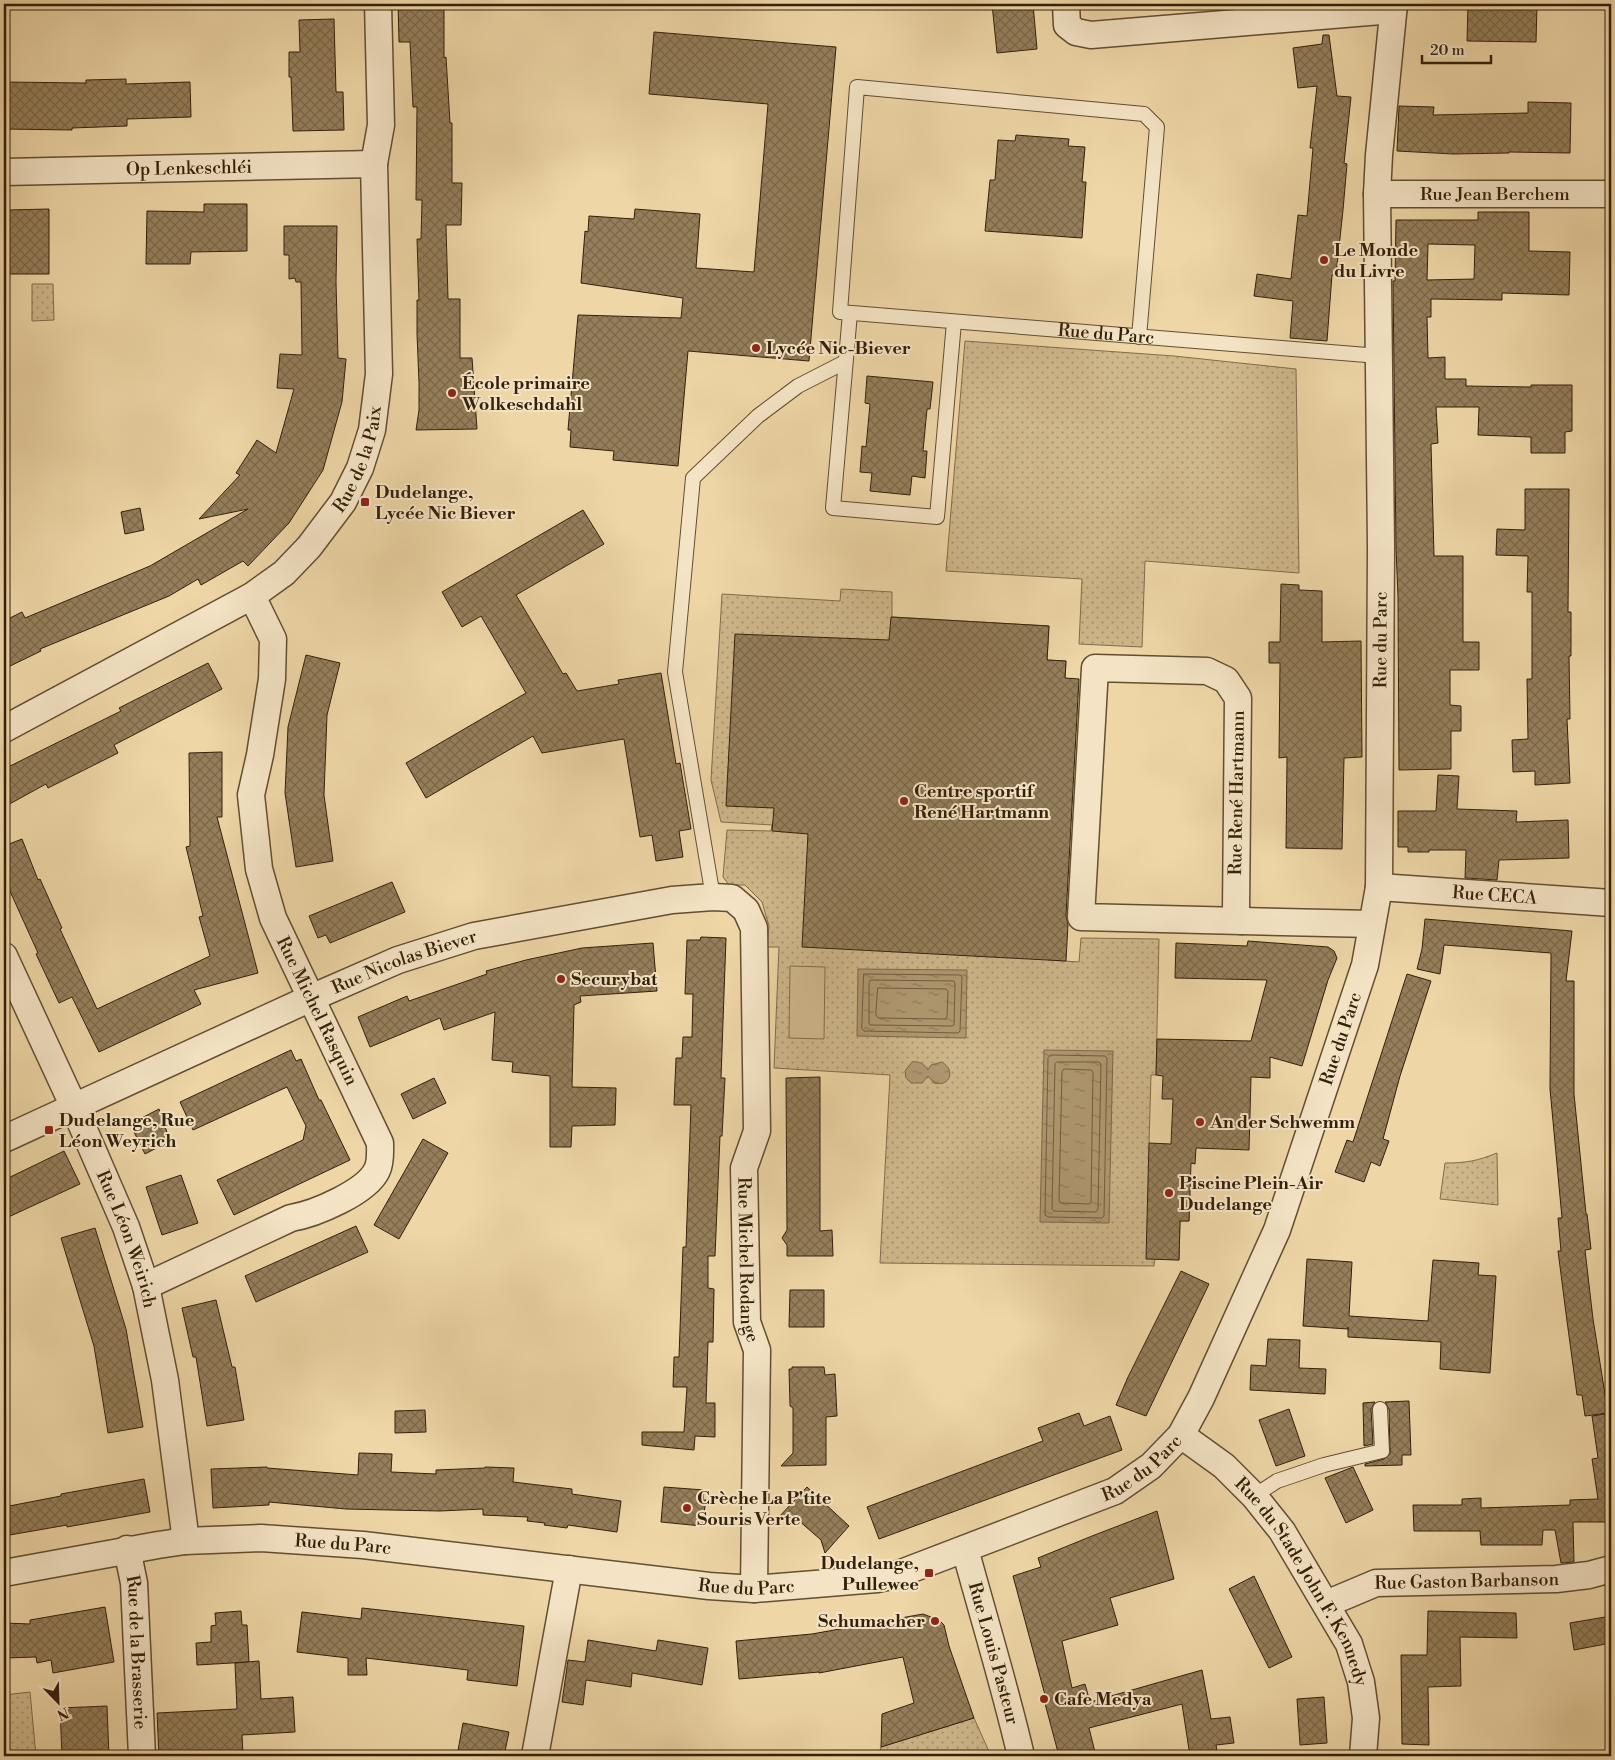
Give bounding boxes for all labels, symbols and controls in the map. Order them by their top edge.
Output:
scale bar [1422,32,1491,64]
text: 20 m [1430,41,1465,60]
street label: Op Lenkeschléi [126,155,252,181]
street label: Rue Jean Berchem [1420,183,1570,206]
place label: Le Monde du Livre [1334,239,1419,283]
marker: Le Monde du Livre [1318,254,1330,266]
street label: Rue du Parc [1057,318,1155,349]
place label: Lycée Nic-Biever [766,337,911,360]
marker: Lycée Nic-Biever [750,342,762,354]
place label: École primaire Wolkeschdahl [461,372,590,416]
marker: École primaire Wolkeschdahl [446,387,458,399]
street label: Rue de la Paix [328,404,386,517]
place label: Dudelange, Lycée Nic Biever [375,481,516,525]
marker: Dudelange, Lycée Nic Biever [359,496,371,508]
street label: Rue du Parc [1369,591,1392,688]
street label: Rue René Hartmann [1224,710,1250,876]
place label: Centre sportif René Hartmann [914,780,1049,824]
marker: Centre sportif René Hartmann [898,795,910,807]
street label: Rue CECA [1451,881,1539,909]
street label: Rue Nicolas Biever [328,924,480,999]
street label: Rue Michel Rasquin [271,933,363,1090]
place label: Securybat [571,968,658,991]
marker: Securybat [555,973,567,985]
street label: Rue du Parc [1314,989,1367,1088]
place label: Dudelange, Rue Léon Weyrich [59,1109,195,1153]
place label: An der Schwemm [1209,1111,1356,1134]
marker: An der Schwemm [1194,1116,1206,1128]
marker: Dudelange, Rue Léon Weyrich [43,1124,55,1136]
street label: Rue Léon Weirich [91,1167,162,1310]
place label: Piscine Plein-Air Dudelange [1179,1172,1323,1216]
street label: Rue Michel Rodange [733,1177,765,1345]
marker: Piscine Plein-Air Dudelange [1163,1187,1175,1199]
street label: Rue du Parc [1098,1430,1187,1507]
street label: Rue du Stade John F. Kennedy [1230,1472,1373,1689]
place label: Crèche La P'tite Souris Verte [697,1487,832,1531]
marker: Crèche La P'tite Souris Verte [681,1502,693,1514]
street label: Rue du Parc [294,1529,392,1560]
place label: Dudelange, Pullewee [820,1552,919,1596]
marker: Dudelange, Pullewee [923,1567,935,1579]
street label: Rue Gaston Barbanson [1374,1567,1560,1595]
street label: Rue de la Brasserie [121,1573,152,1730]
street label: Rue du Parc [697,1573,796,1601]
street label: Rue Louis Pasteur [963,1579,1024,1727]
place label: Schumacher [818,1610,925,1633]
marker: Schumacher [929,1615,941,1627]
north arrow [32,1678,82,1728]
place label: Cafe Medya [1054,1688,1152,1711]
marker: Cafe Medya [1038,1693,1050,1705]
text: N [54,1703,71,1723]

